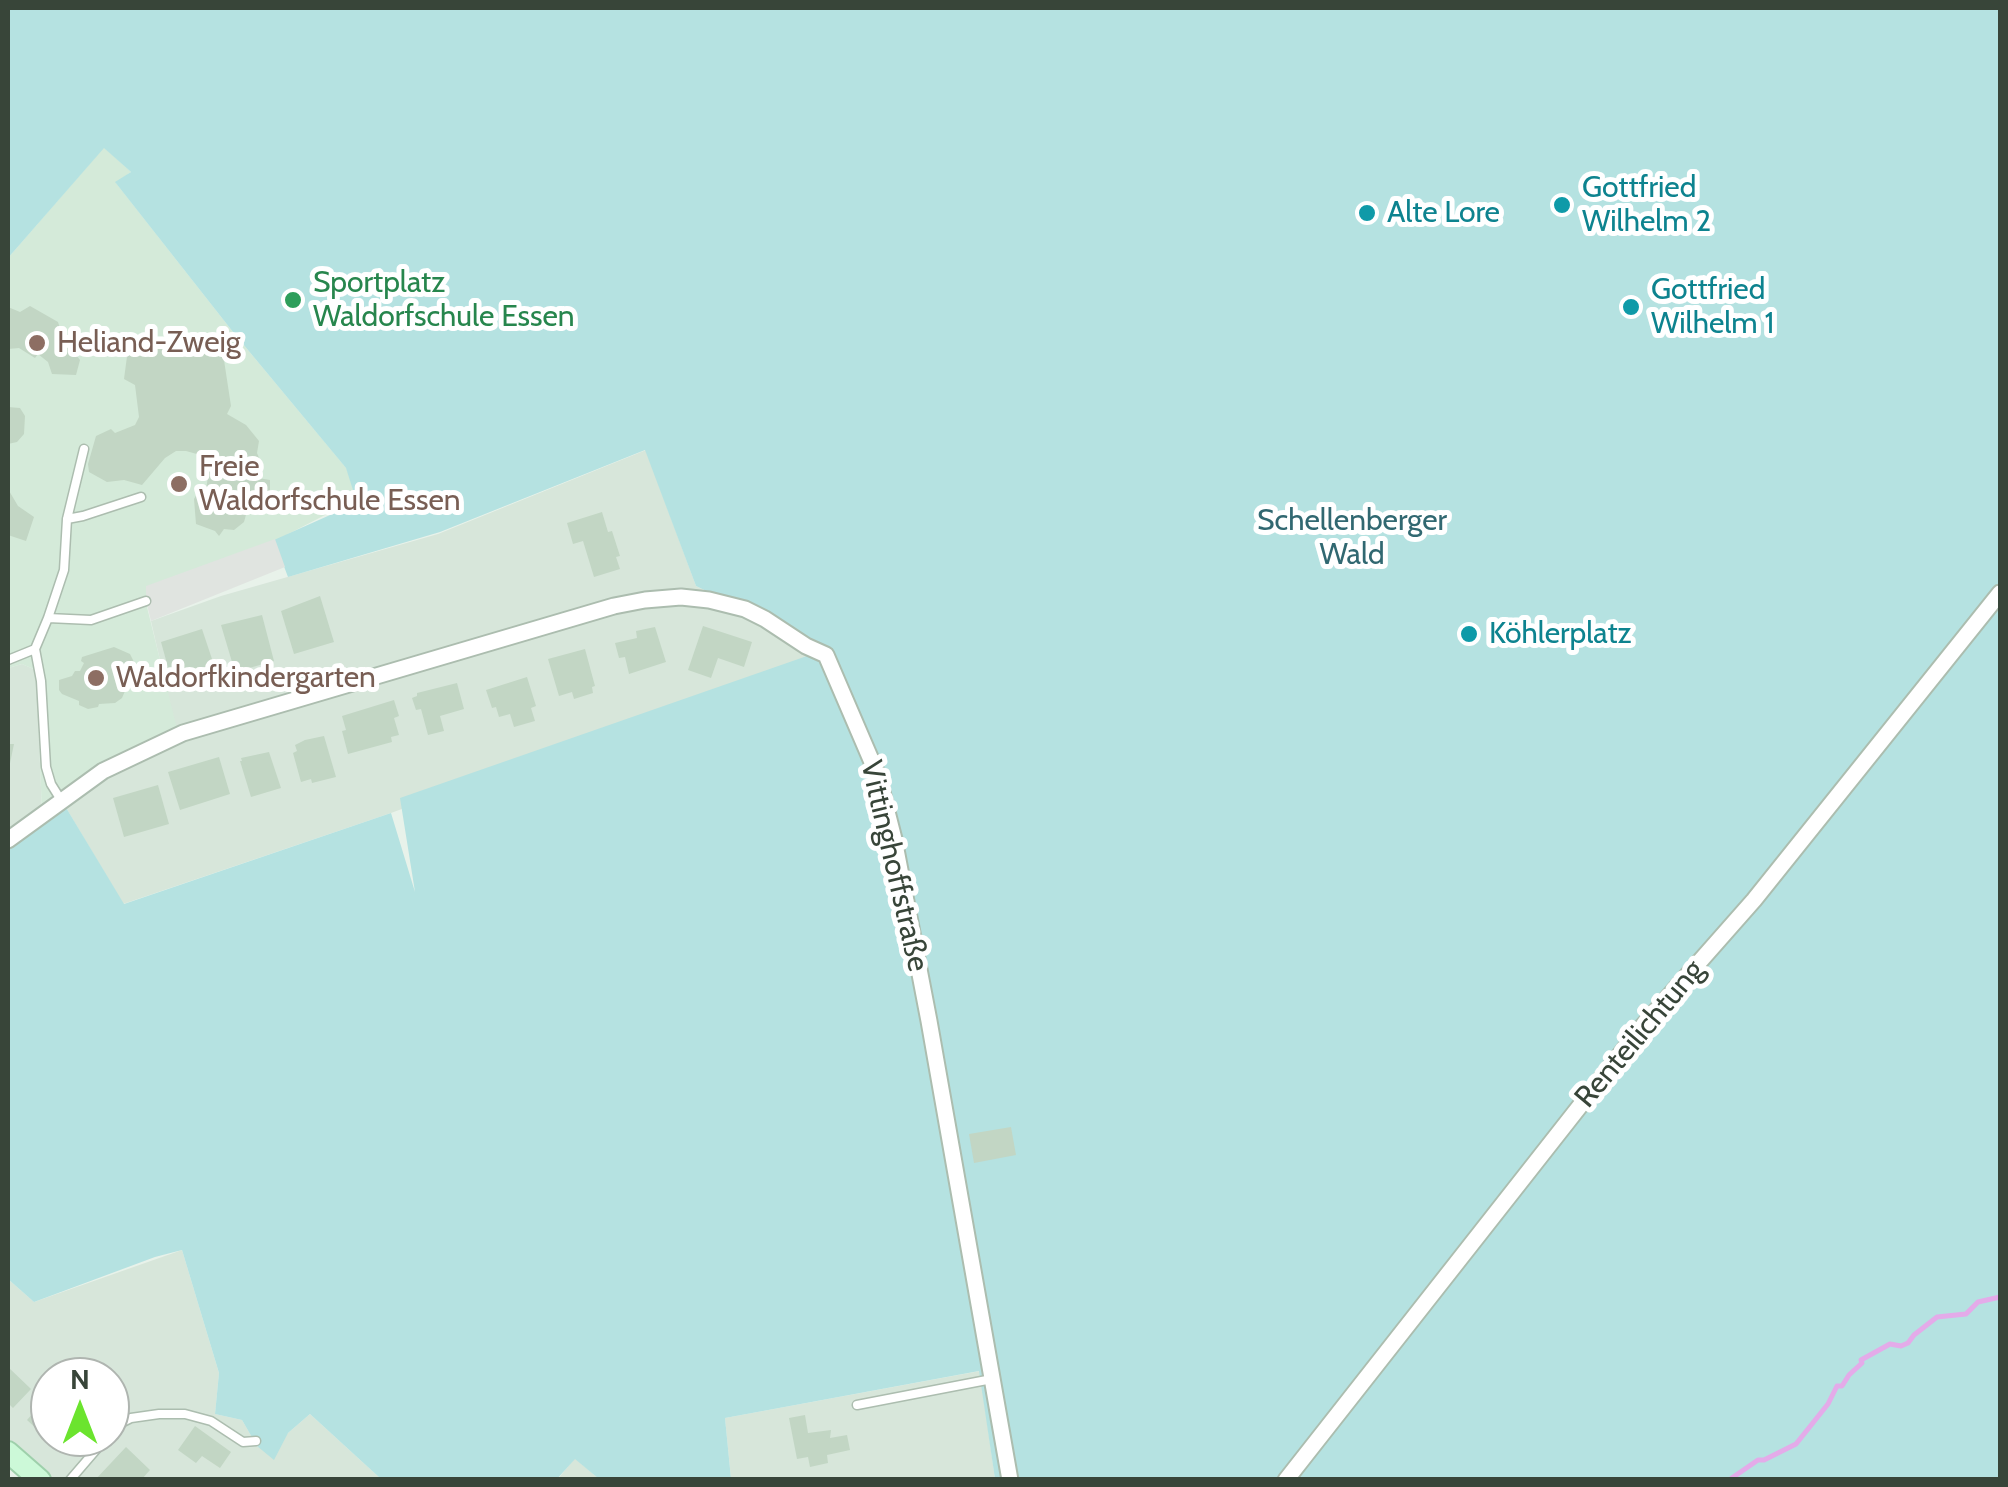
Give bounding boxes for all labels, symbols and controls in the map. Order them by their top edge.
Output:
place label: Gottfried Wilhelm 2 [1582,170,1711,240]
marker: Gottfried Wilhelm 2 [1551,194,1573,216]
place label: Alte Lore [1387,195,1500,231]
marker: Alte Lore [1356,202,1378,224]
place label: Sportplatz Waldorfschule Essen [313,265,575,336]
place label: Gottfried Wilhelm 1 [1651,272,1774,342]
marker: Sportplatz Waldorfschule Essen [282,289,304,311]
marker: Gottfried Wilhelm 1 [1620,296,1642,318]
place label: Heliand-Zweig [57,325,241,361]
marker: Heliand-Zweig [26,332,48,354]
place label: Freie Waldorfschule Essen [199,449,461,520]
marker: Freie Waldorfschule Essen [168,473,190,495]
park label: Schellenberger Wald [1257,503,1447,574]
place label: Köhlerplatz [1489,616,1632,652]
marker: Köhlerplatz [1458,623,1480,645]
place label: Waldorfkindergarten [116,660,376,696]
marker: Waldorfkindergarten [85,667,107,689]
street label: Vittinghoffstraße [852,757,936,975]
street label: Renteilichtung [1568,953,1712,1115]
north arrow [30,1357,130,1457]
text: N [70,1362,90,1396]

